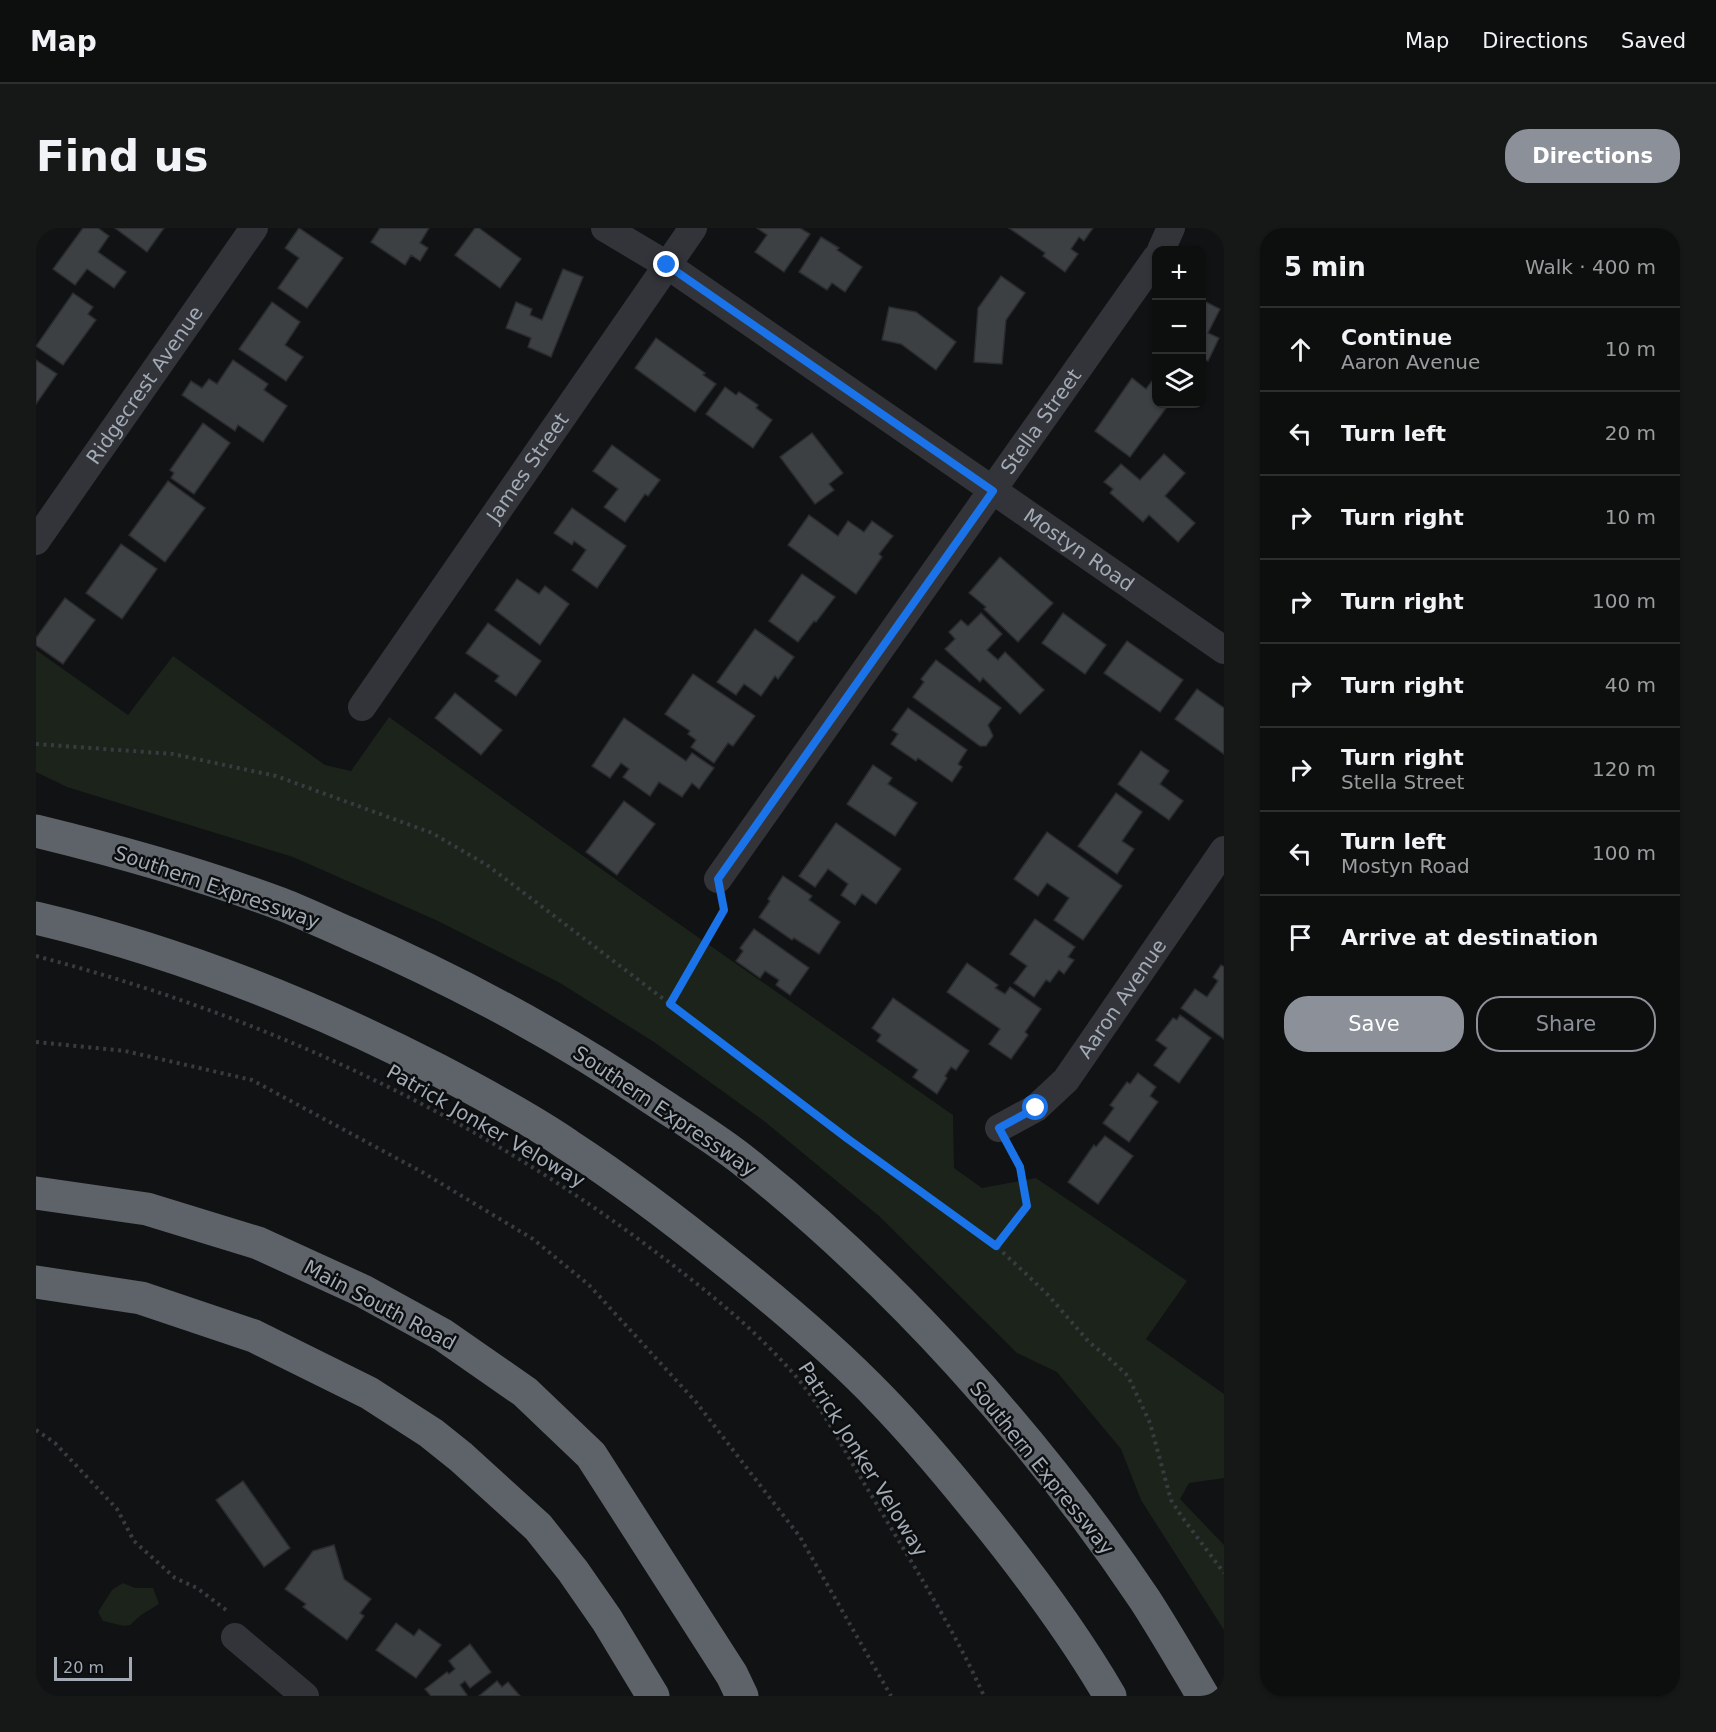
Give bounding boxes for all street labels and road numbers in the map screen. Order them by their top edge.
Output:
street label: Ridgecrest Avenue [81,301,208,469]
street label: Stella Street [995,364,1086,479]
street label: James Street [480,408,574,529]
street label: Mostyn Road [1019,503,1139,596]
street label: Southern Expressway [111,841,323,934]
street label: Aaron Avenue [1073,934,1171,1063]
street label: Southern Expressway [569,1041,761,1181]
street label: Patrick Jonker Veloway [382,1059,590,1193]
street label: Main South Road [300,1255,460,1355]
street label: Patrick Jonker Veloway [793,1357,933,1561]
street label: Southern Expressway [965,1377,1119,1560]

